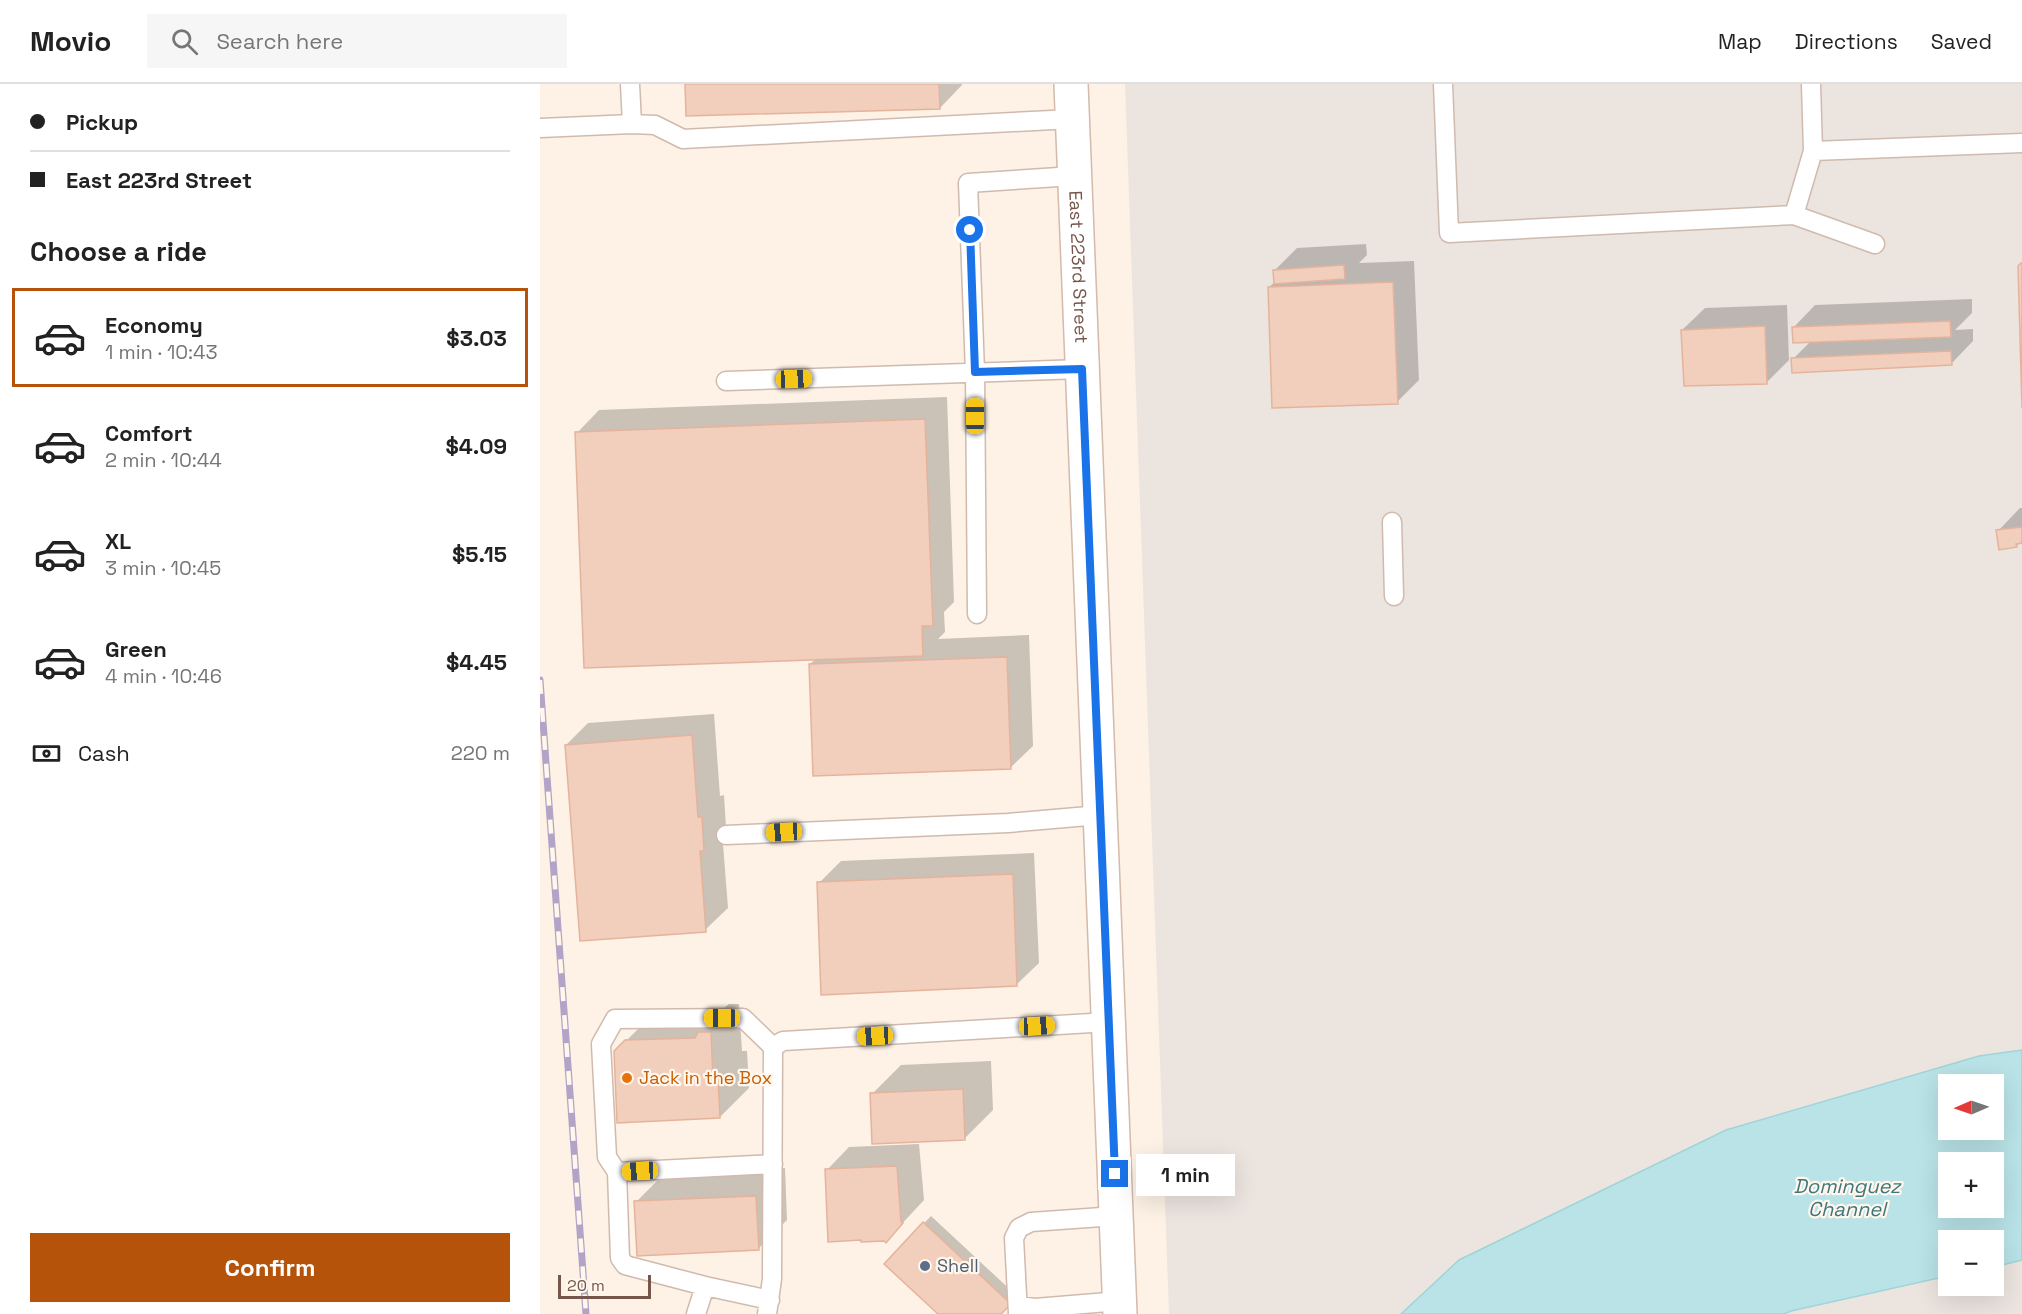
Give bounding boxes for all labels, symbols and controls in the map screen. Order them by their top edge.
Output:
search box [147,14,567,68]
text: Movio [30,23,111,59]
icon: search [168,25,201,58]
text: Search here [216,27,343,55]
text: Map [1718,28,1762,55]
text: Directions [1795,28,1898,55]
text: Saved [1931,28,1992,55]
text: Pickup [66,108,138,136]
text: East 223rd Street [66,166,252,194]
street label: East 223rd Street [1064,190,1093,344]
route start [956,216,983,243]
text: Choose a ride [30,234,207,269]
icon: car [33,311,87,365]
text: Economy [105,311,203,339]
text: $3.03 [446,324,507,352]
text: 1 min · 10:43 [105,339,218,365]
car [776,369,812,389]
car [966,398,984,434]
icon: car [33,419,87,473]
text: Comfort [105,419,193,447]
text: $4.09 [446,432,507,460]
text: 2 min · 10:44 [105,447,222,473]
icon: car [33,527,87,581]
text: XL [105,527,131,555]
text: $5.15 [452,540,507,568]
text: 3 min · 10:45 [105,555,221,581]
icon: car [33,635,87,689]
text: Green [105,635,167,663]
text: $4.45 [446,648,507,676]
text: 4 min · 10:46 [105,663,222,689]
icon: cash [30,737,63,770]
text: Cash [78,739,130,767]
text: 220 m [451,740,510,766]
car [766,822,802,842]
car [704,1009,740,1027]
car [1019,1016,1055,1036]
car [857,1026,893,1046]
place label: Jack in the Box [639,1066,772,1089]
marker: Jack in the Box [620,1071,634,1085]
north arrow [1938,1074,2004,1140]
map controls [1938,1074,2004,1296]
button: + [1938,1152,2004,1218]
callout: 1 min [1136,1153,1235,1195]
route end [1101,1160,1128,1187]
car [622,1161,658,1181]
text: 1 min [1161,1162,1210,1188]
water label: Dominguez Channel [1794,1173,1902,1222]
button: − [1938,1230,2004,1296]
button: Confirm [30,1233,510,1302]
place label: Shell [937,1254,979,1277]
marker: Shell [918,1259,932,1273]
scale bar [558,1272,651,1300]
text: 20 m [567,1275,605,1296]

